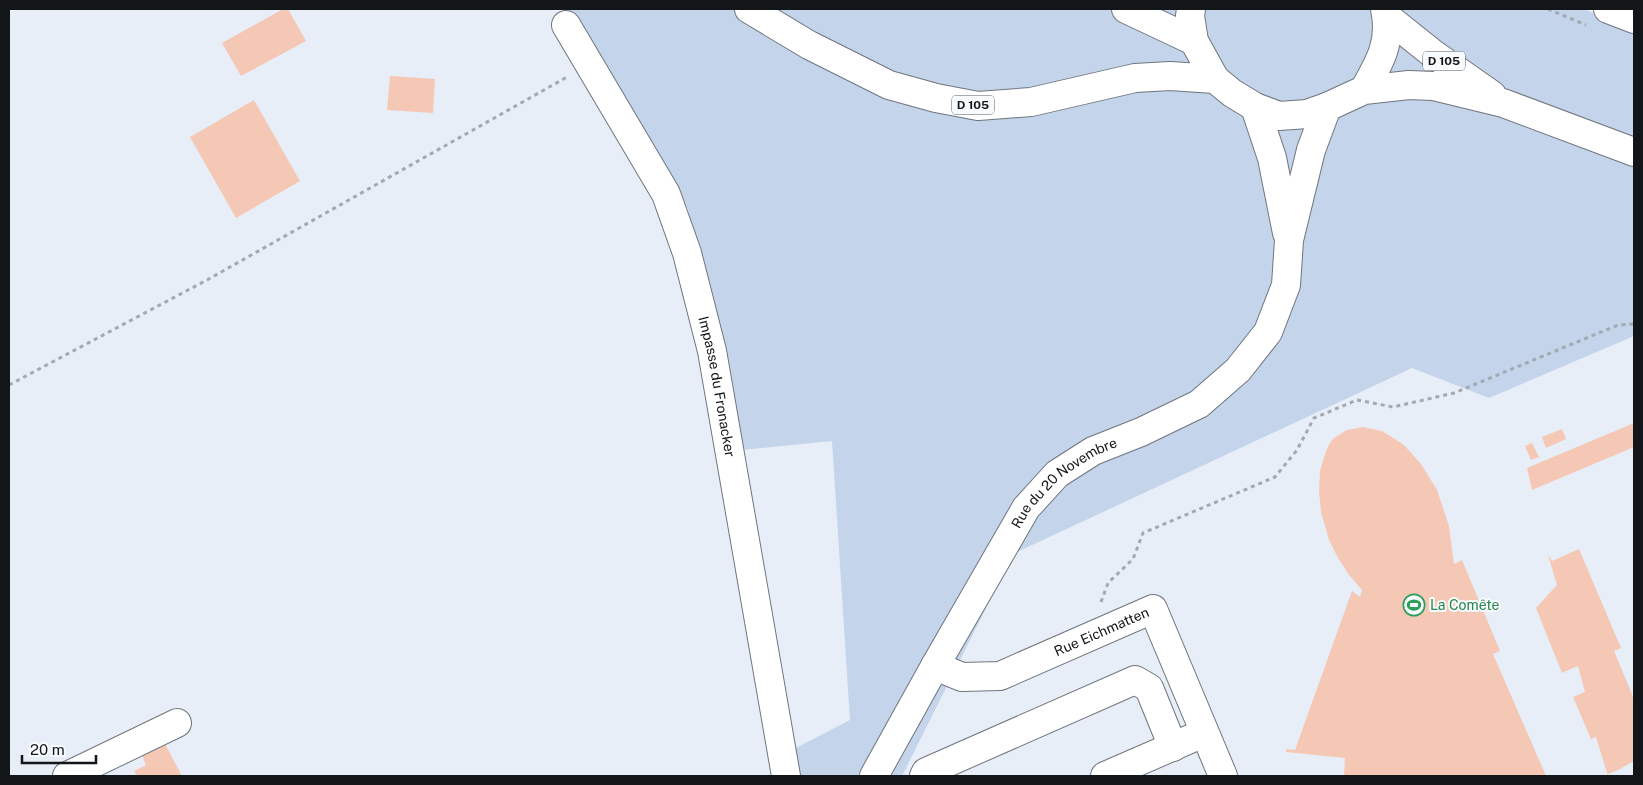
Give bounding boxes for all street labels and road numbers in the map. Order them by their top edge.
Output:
road number: D 105 [1423,51,1465,70]
road number: D 105 [952,96,994,114]
street label: Impasse du Fronacker [695,314,738,458]
street label: Rue du 20 Novembre [1008,434,1119,531]
street label: Rue Eichmatten [1052,604,1151,659]

